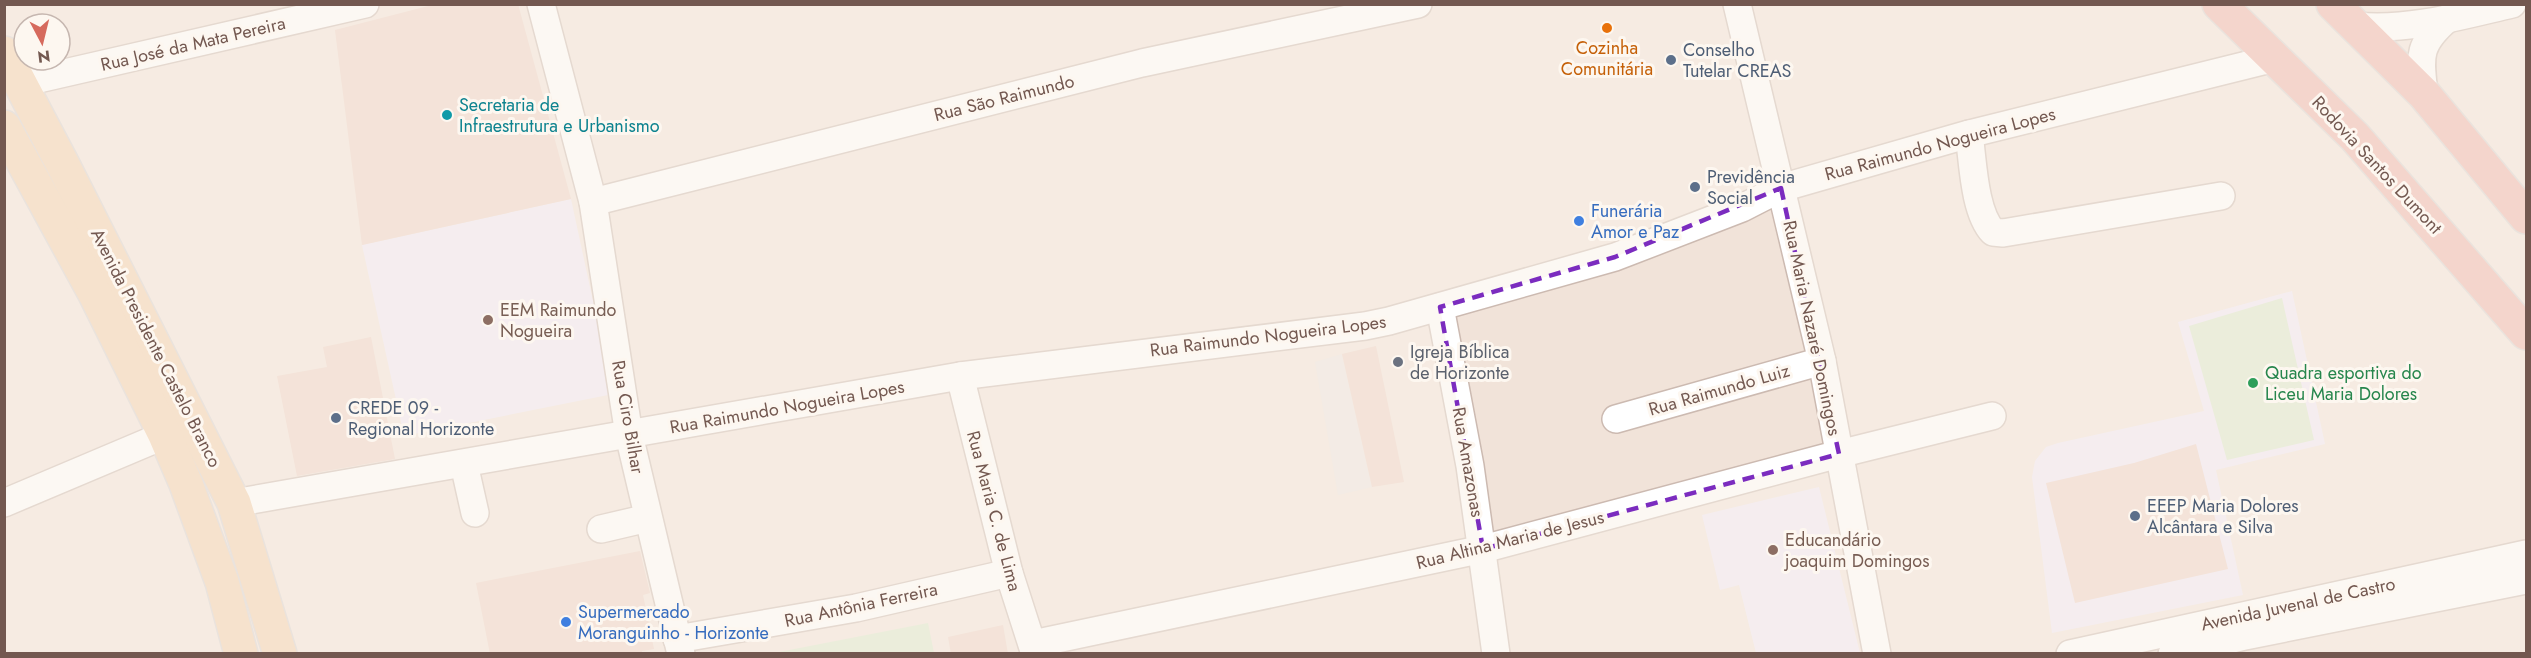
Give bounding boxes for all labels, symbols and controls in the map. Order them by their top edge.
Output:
street label: Rua José da Mata Pereira [98,10,288,78]
north arrow [12,12,72,72]
marker: Cozinha Comunitária [1600,21,1614,35]
place label: Cozinha Comunitária [1561,35,1653,82]
place label: Conselho Tutelar CREAS [1683,37,1792,84]
text: N [36,44,51,69]
marker: Conselho Tutelar CREAS [1664,53,1678,67]
street label: Rua São Raimundo [931,68,1077,128]
street label: Rodovia Santos Dumont [2306,90,2449,240]
place label: Secretaria de Infraestrutura e Urbanismo [459,92,660,139]
street label: Rua Raimundo Nogueira Lopes [1822,101,2058,187]
marker: Secretaria de Infraestrutura e Urbanismo [440,108,454,122]
place label: Previdência Social [1707,164,1795,211]
marker: Previdência Social [1688,180,1702,194]
place label: Funerária Amor e Paz [1591,198,1680,245]
marker: Funerária Amor e Paz [1572,214,1586,228]
street label: Rua Maria Nazaré Domingos [1776,218,1848,438]
street label: Avenida Presidente Castelo Branco [84,224,228,472]
place label: EEM Raimundo Nogueira [500,297,616,344]
street label: Rua Raimundo Nogueira Lopes [1148,309,1388,363]
marker: EEM Raimundo Nogueira [481,313,495,327]
place label: Igreja Bíblica de Horizonte [1410,339,1509,386]
marker: Igreja Bíblica de Horizonte [1391,355,1405,369]
street label: Rua Raimundo Luiz [1645,357,1793,423]
street label: Rua Ciro Bilhar [605,358,651,477]
place label: Quadra esportiva do Liceu Maria Dolores [2265,360,2422,407]
street label: Rua Raimundo Nogueira Lopes [668,374,906,440]
marker: Quadra esportiva do Liceu Maria Dolores [2246,376,2260,390]
place label: CREDE 09 - Regional Horizonte [348,395,494,442]
street label: Rua Amazonas [1446,405,1490,519]
marker: CREDE 09 - Regional Horizonte [329,411,343,425]
street label: Rua Maria C. de Lima [960,428,1028,594]
place label: EEEP Maria Dolores Alcântara e Silva [2147,493,2299,540]
street label: Rua Altina Maria de Jesus [1413,504,1607,576]
marker: EEEP Maria Dolores Alcântara e Silva [2128,509,2142,523]
place label: Educandário joaquim Domingos [1783,527,1929,574]
marker: Educandário joaquim Domingos [1766,543,1780,557]
street label: Avenida Juvenal de Castro [2198,571,2398,637]
street label: Rua Antônia Ferreira [782,576,940,634]
place label: Supermercado Moranguinho - Horizonte [578,599,769,646]
marker: Supermercado Moranguinho - Horizonte [559,615,573,629]

